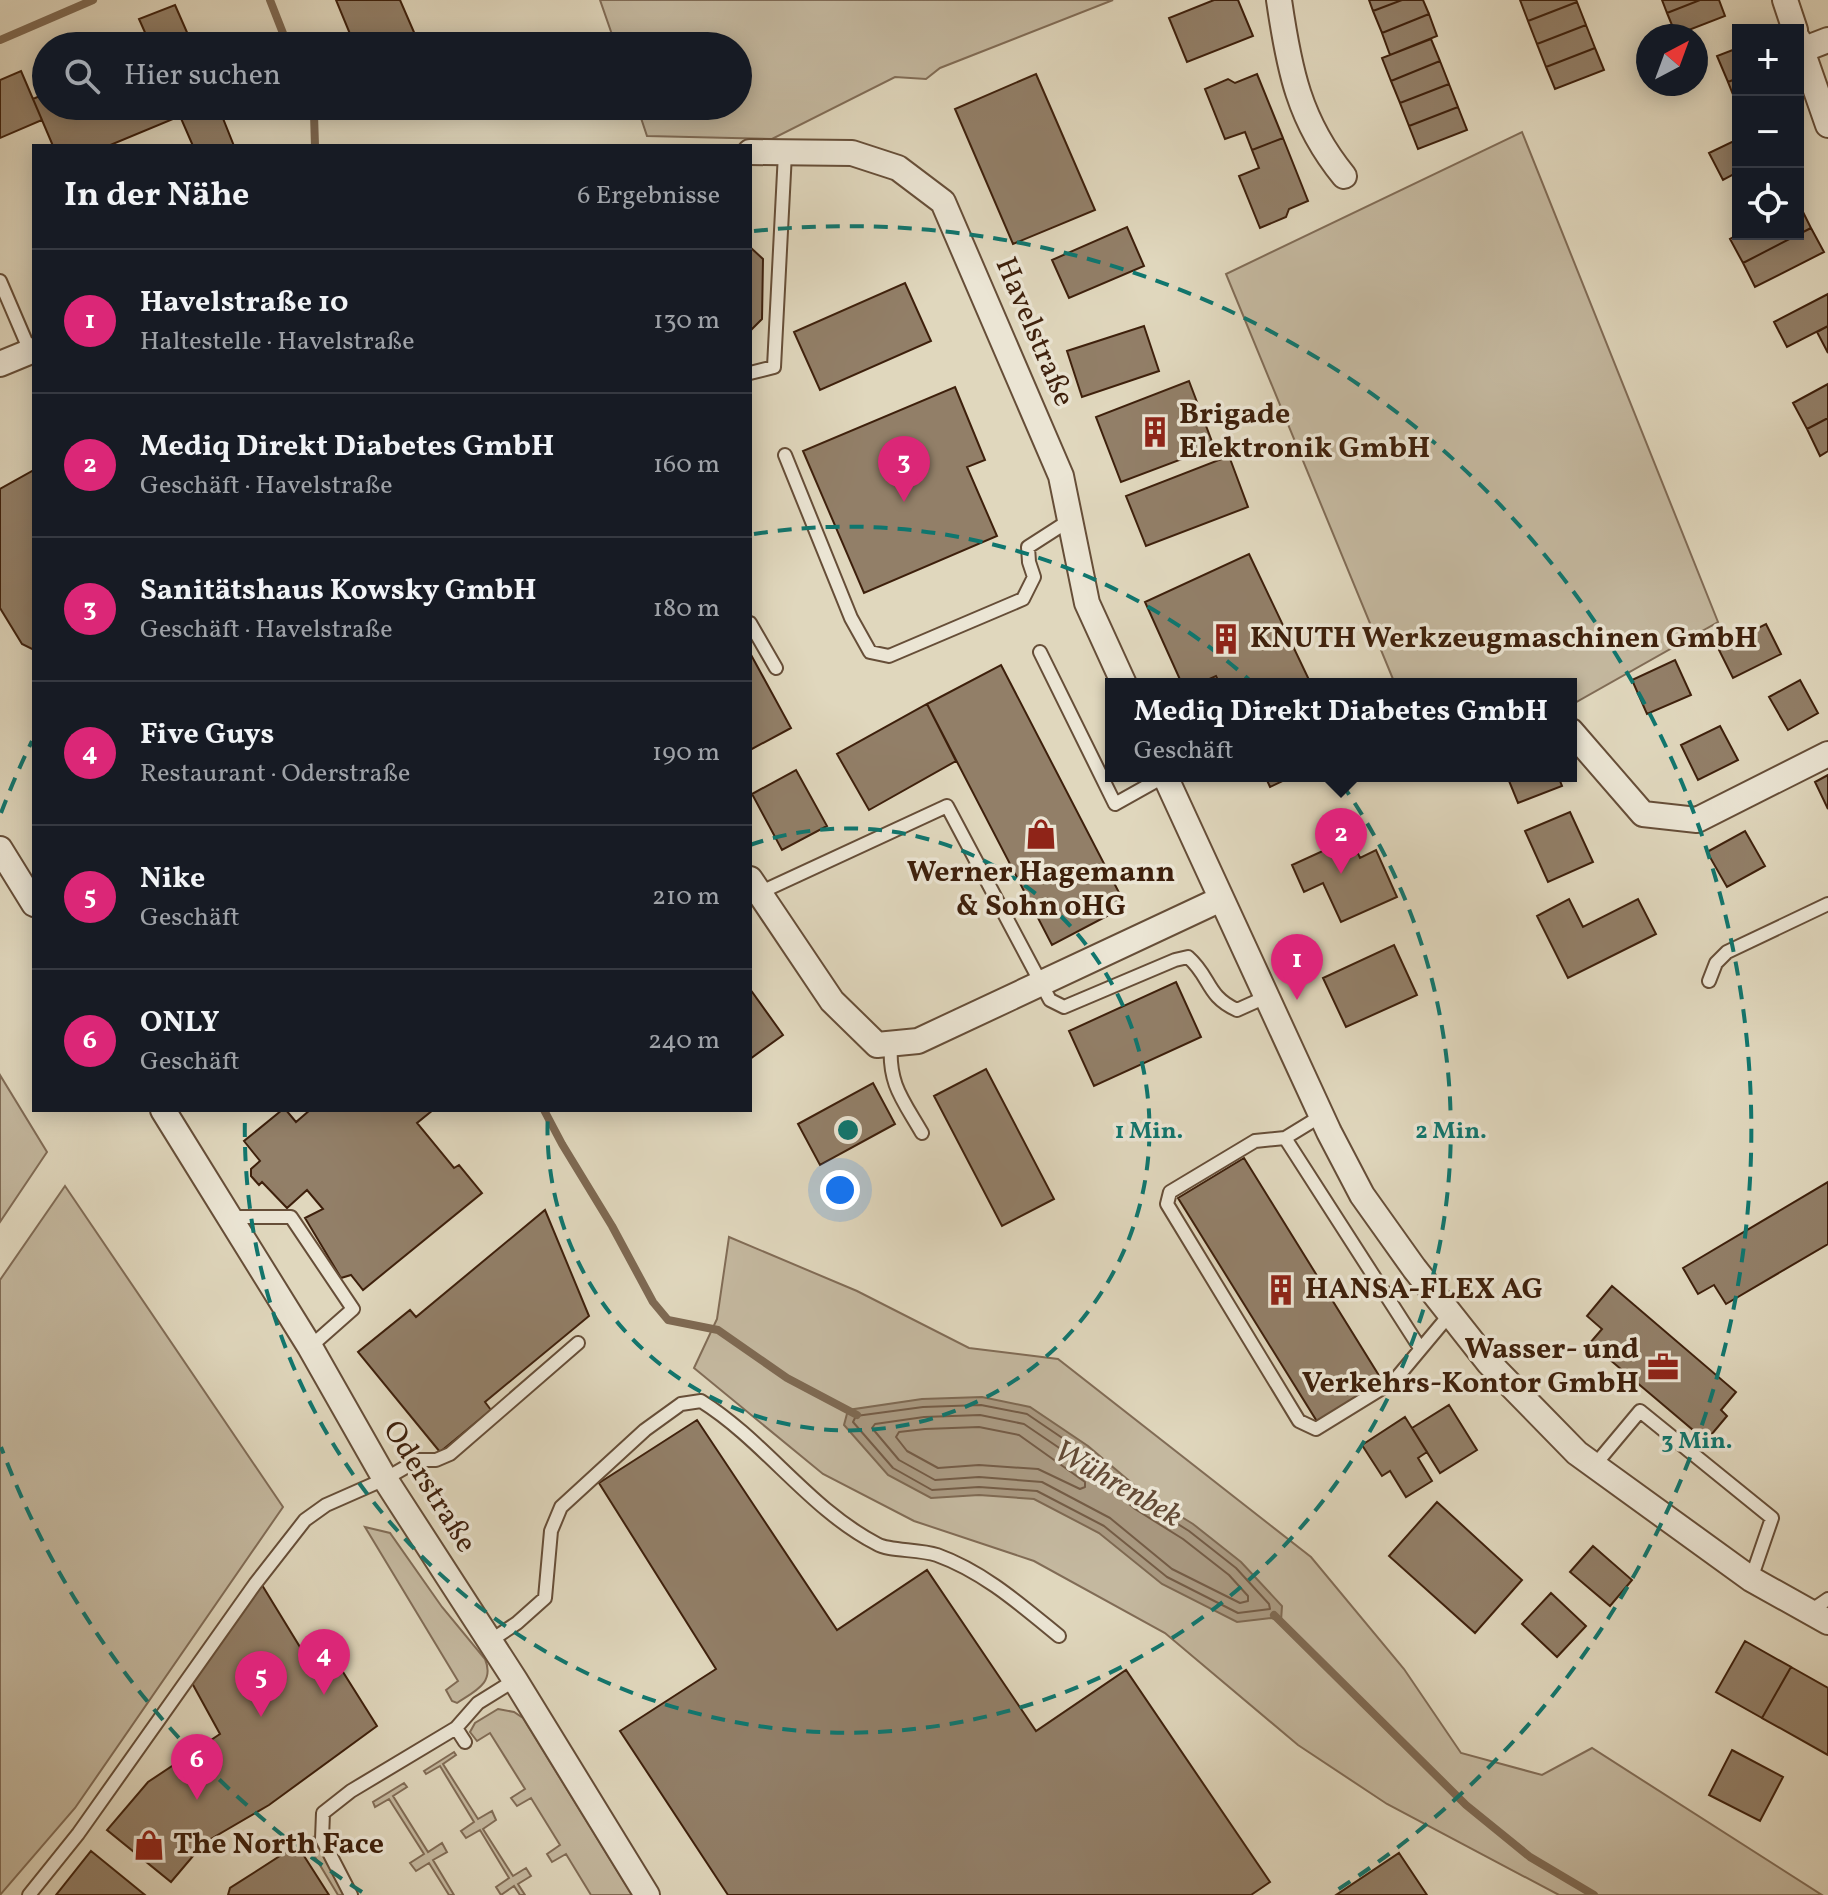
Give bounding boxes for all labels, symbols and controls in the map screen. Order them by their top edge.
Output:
north arrow [1636,24,1708,96]
map controls [1732,24,1804,240]
button: + [1732,24,1804,96]
search box [32,32,752,120]
icon: search [60,54,104,98]
text: Hier suchen [124,55,281,97]
button: − [1732,96,1804,168]
button: locate [1732,168,1804,240]
text: In der Nähe [64,173,249,220]
text: 6 Ergebnisse [577,178,720,214]
street label: Havelstraße [984,251,1084,413]
text: Havelstraße 10 [140,282,349,324]
text: 1 [85,303,95,339]
text: 130 m [653,303,720,339]
text: Haltestelle · Havelstraße [140,324,414,360]
place label: Brigade Elektronik GmbH [1179,394,1430,470]
building icon: Brigade Elektronik GmbH [1138,415,1172,449]
text: Mediq Direkt Diabetes GmbH [140,426,554,468]
pin: 3 [878,436,930,502]
text: 2 [83,447,97,483]
text: 160 m [653,447,720,483]
text: Geschäft · Havelstraße [140,468,393,504]
text: Sanitätshaus Kowsky GmbH [140,570,537,612]
text: 3 [83,591,97,627]
text: 180 m [653,591,720,627]
text: Geschäft · Havelstraße [140,612,393,648]
place label: KNUTH Werkzeugmaschinen GmbH [1250,618,1758,660]
building icon: KNUTH Werkzeugmaschinen GmbH [1209,622,1243,656]
popup [1105,678,1577,782]
text: Mediq Direkt Diabetes GmbH [1134,691,1548,733]
text: Five Guys [140,714,274,756]
text: Geschäft [1134,733,1234,769]
text: 4 [82,735,98,771]
text: 190 m [652,735,720,771]
text: Restaurant · Oderstraße [140,756,410,792]
pin: 2 [1315,808,1367,874]
shop icon: Werner Hagemann & Sohn oHG [1024,817,1058,851]
place label: Werner Hagemann & Sohn oHG [907,852,1175,928]
text: Nike [140,858,205,900]
text: 5 [84,879,96,915]
text: 210 m [652,879,720,915]
text: Geschäft [140,900,240,936]
pin: 1 [1271,934,1323,1000]
text: ONLY [140,1002,219,1044]
text: 6 [83,1023,97,1059]
text: 240 m [648,1023,720,1059]
text: Geschäft [140,1044,240,1080]
text: 1 Min. [1115,1115,1183,1149]
text: 2 Min. [1415,1115,1487,1149]
centre of rings [834,1116,862,1144]
your location [820,1170,860,1210]
place label: HANSA-FLEX AG [1305,1269,1543,1311]
building icon: HANSA-FLEX AG [1264,1273,1298,1307]
place label: Wasser- und Verkehrs-Kontor GmbH [1302,1329,1639,1405]
office icon: Wasser- und Verkehrs-Kontor GmbH [1646,1350,1680,1384]
street label: Oderstraße [372,1413,486,1561]
text: 3 Min. [1661,1425,1733,1459]
water label: Wührenbek [1044,1430,1190,1540]
pin: 4 [298,1629,350,1695]
pin: 5 [235,1651,287,1717]
pin: 6 [171,1734,223,1800]
place label: The North Face [173,1824,384,1866]
shop icon: The North Face [132,1828,166,1862]

